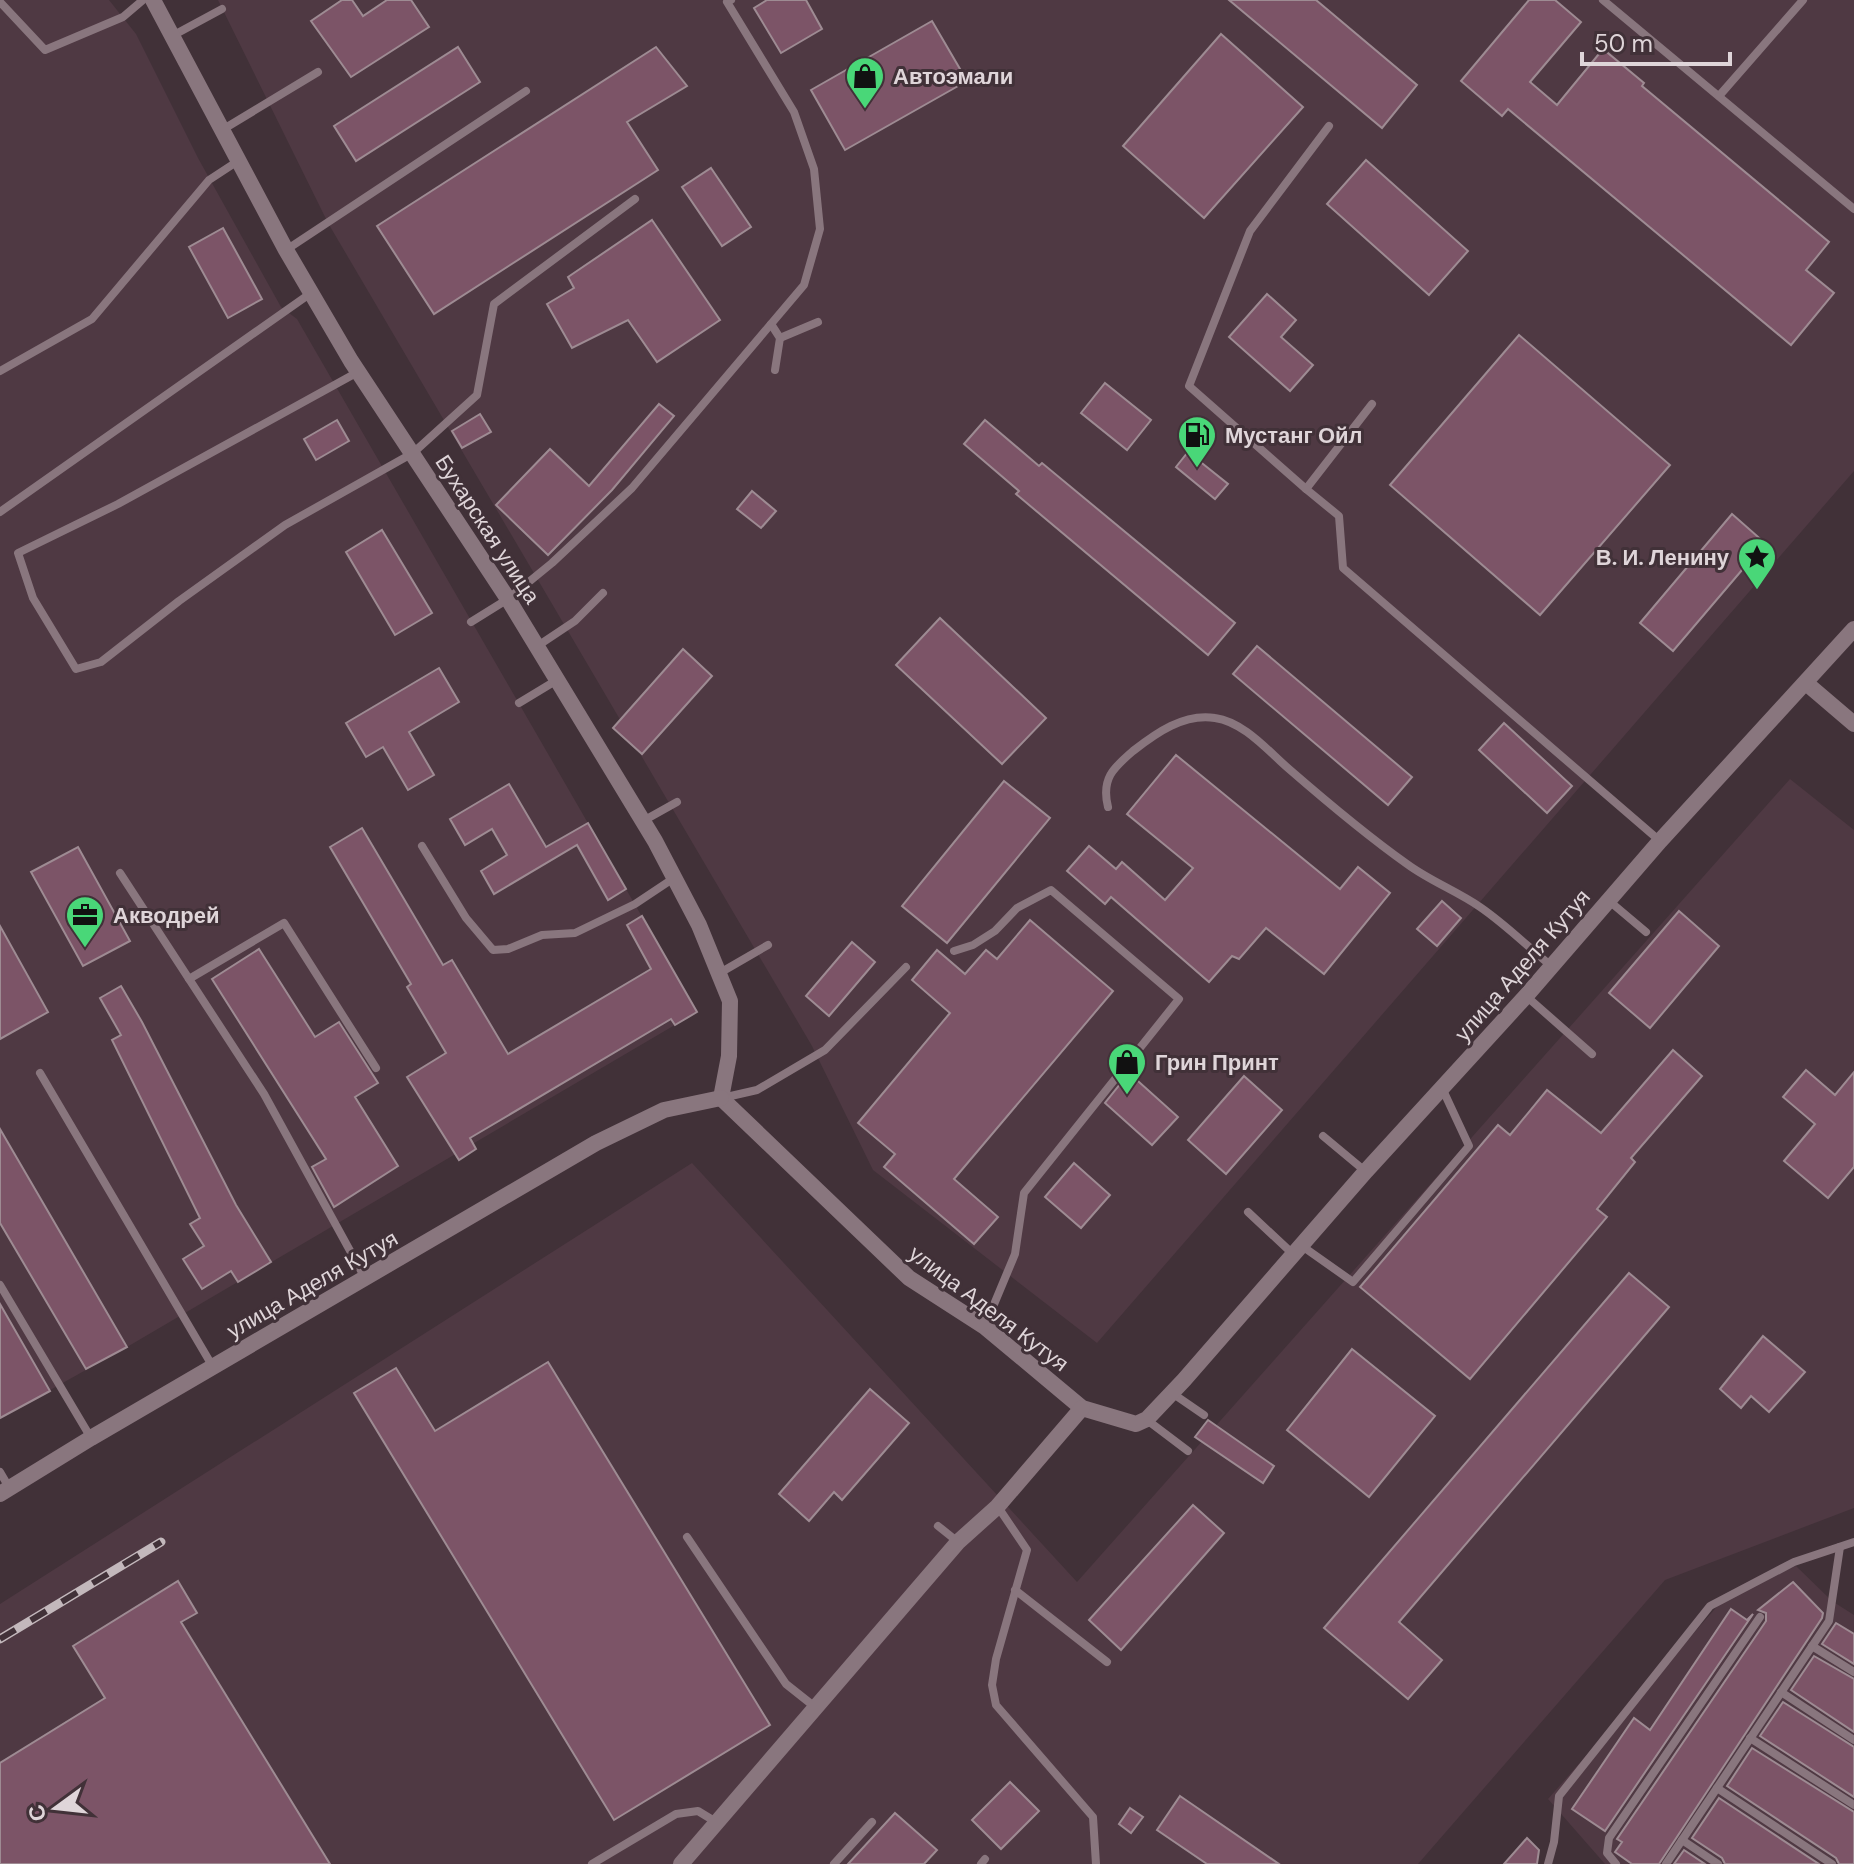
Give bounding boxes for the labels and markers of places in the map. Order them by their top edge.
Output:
shop icon: Автоэмали [844,55,886,110]
place label: Автоэмали [893,62,1013,91]
fuel station icon: Мустанг Ойл [1176,414,1218,469]
place label: Мустанг Ойл [1225,421,1363,450]
place icon: В. И. Ленину [1736,536,1778,591]
place label: В. И. Ленину [1596,543,1730,572]
office icon: Акводрей [64,894,106,949]
place label: Акводрей [113,901,219,930]
shop icon: Грин Принт [1106,1041,1148,1096]
place label: Грин Принт [1155,1048,1279,1077]

